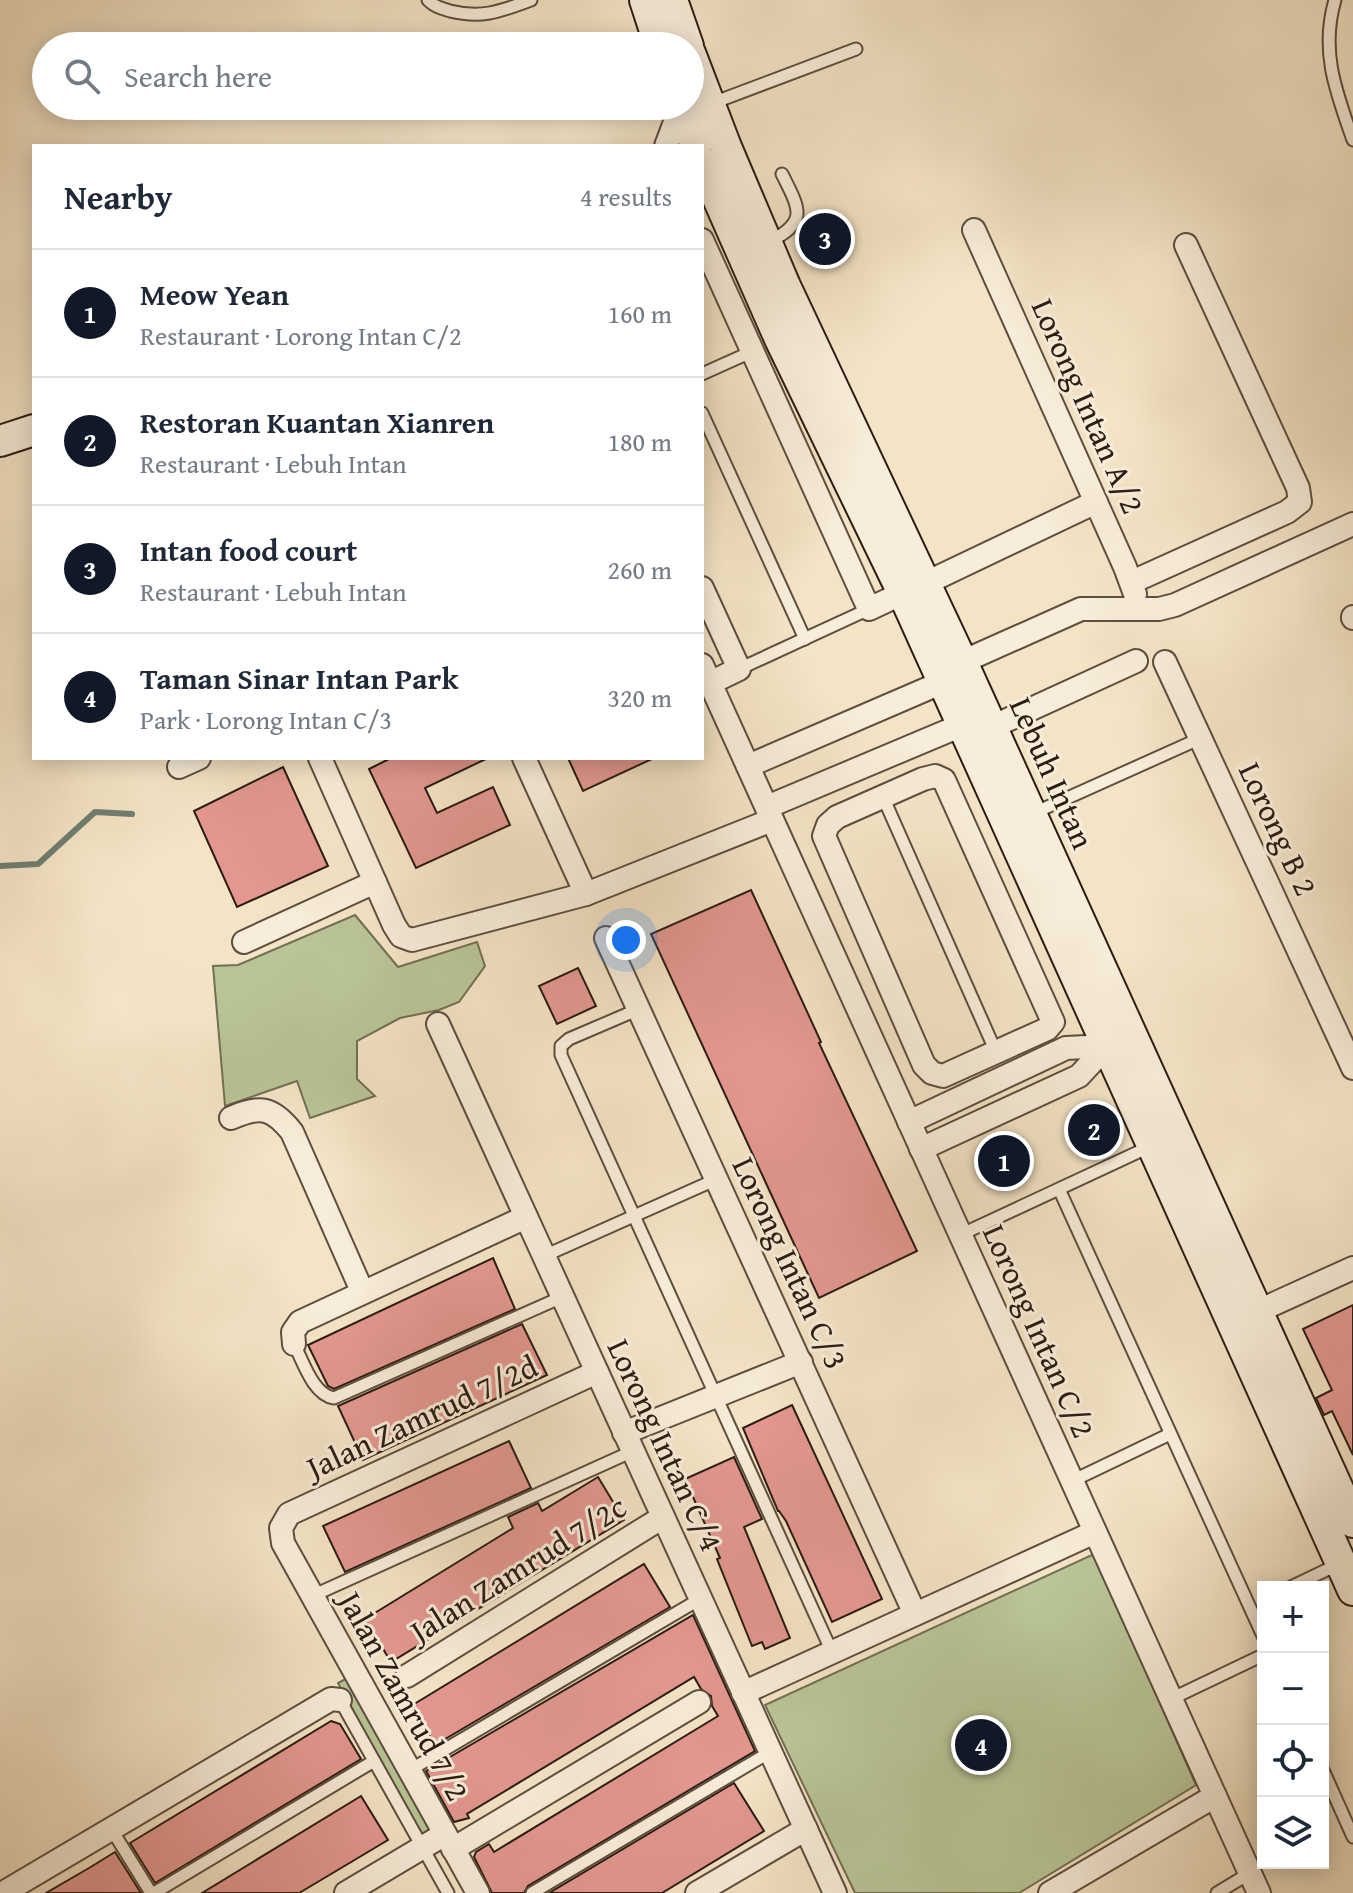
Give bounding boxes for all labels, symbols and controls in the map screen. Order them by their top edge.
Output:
search box [32,32,704,120]
icon: search [60,54,104,98]
text: Search here [124,54,272,98]
text: Nearby [64,172,173,221]
text: 4 results [580,177,672,216]
pin: 3 [799,209,851,269]
text: Meow Yean [140,272,289,316]
street label: Lorong Intan A/2 [1020,291,1157,521]
text: 1 [83,294,97,333]
text: 160 m [607,294,672,333]
text: Restaurant · Lorong Intan C/2 [140,316,461,355]
text: Restoran Kuantan Xianren [140,400,494,444]
text: 2 [83,422,97,461]
text: 180 m [607,422,672,461]
text: Restaurant · Lebuh Intan [140,444,407,483]
text: Intan food court [140,528,357,572]
text: 3 [83,550,97,589]
text: 260 m [607,550,672,589]
text: Restaurant · Lebuh Intan [140,572,407,611]
text: Taman Sinar Intan Park [140,656,458,700]
text: 4 [83,678,97,717]
text: 320 m [607,678,672,717]
street label: Lebuh Intan [998,689,1107,856]
text: Park · Lorong Intan C/3 [140,700,392,739]
street label: Lorong B 2 [1227,754,1330,903]
your location [606,920,646,960]
pin: 2 [1068,1100,1120,1160]
pin: 1 [978,1131,1030,1191]
street label: Lorong Intan C/3 [721,1149,860,1377]
street label: Lorong Intan C/2 [971,1217,1108,1445]
street label: Lorong Intan C/4 [596,1331,735,1559]
street label: Jalan Zamrud 7/2d [295,1342,545,1492]
street label: Jalan Zamrud 7/2c [397,1483,635,1656]
street label: Jalan Zamrud 7/2 [325,1579,481,1809]
map controls [1257,1581,1329,1869]
button: + [1257,1581,1329,1653]
button: − [1257,1653,1329,1725]
pin: 4 [955,1715,1007,1775]
button: locate [1257,1725,1329,1797]
button: layers [1257,1797,1329,1869]

